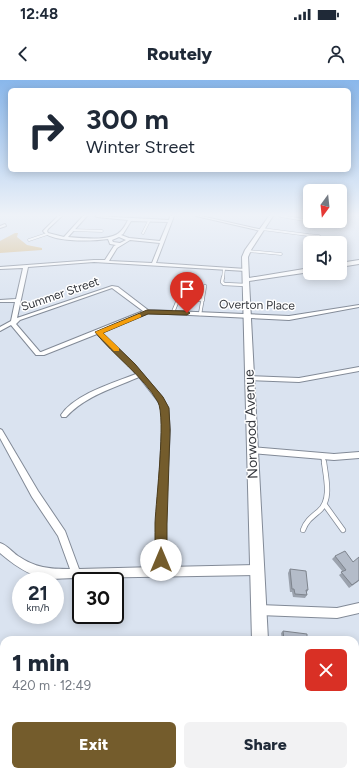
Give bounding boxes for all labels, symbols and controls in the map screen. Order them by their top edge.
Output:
text: 12:48 [20,5,58,23]
icon: back [12,43,34,65]
text: Routely [147,43,212,65]
icon: person [325,43,347,65]
text: 300 m [86,102,169,136]
icon: right [20,104,72,156]
text: Winter Street [86,136,195,158]
north arrow [303,184,347,228]
map controls [303,184,347,280]
button: sound [303,236,347,280]
pin [170,272,204,313]
street label: Summer Street [19,274,101,314]
icon: arrive [176,278,198,300]
street label: Overton Place [219,297,296,313]
street label: Norwood Avenue [241,369,261,479]
position arrow [140,539,182,581]
speed limit sign: 30 [72,572,124,624]
text: 21 [28,581,48,605]
text: km/h [27,601,49,614]
text: 1 min [12,648,69,677]
button: close [305,649,347,691]
text: 420 m · 12:49 [12,678,91,693]
button: Exit [12,722,176,768]
button: Share [184,722,347,768]

